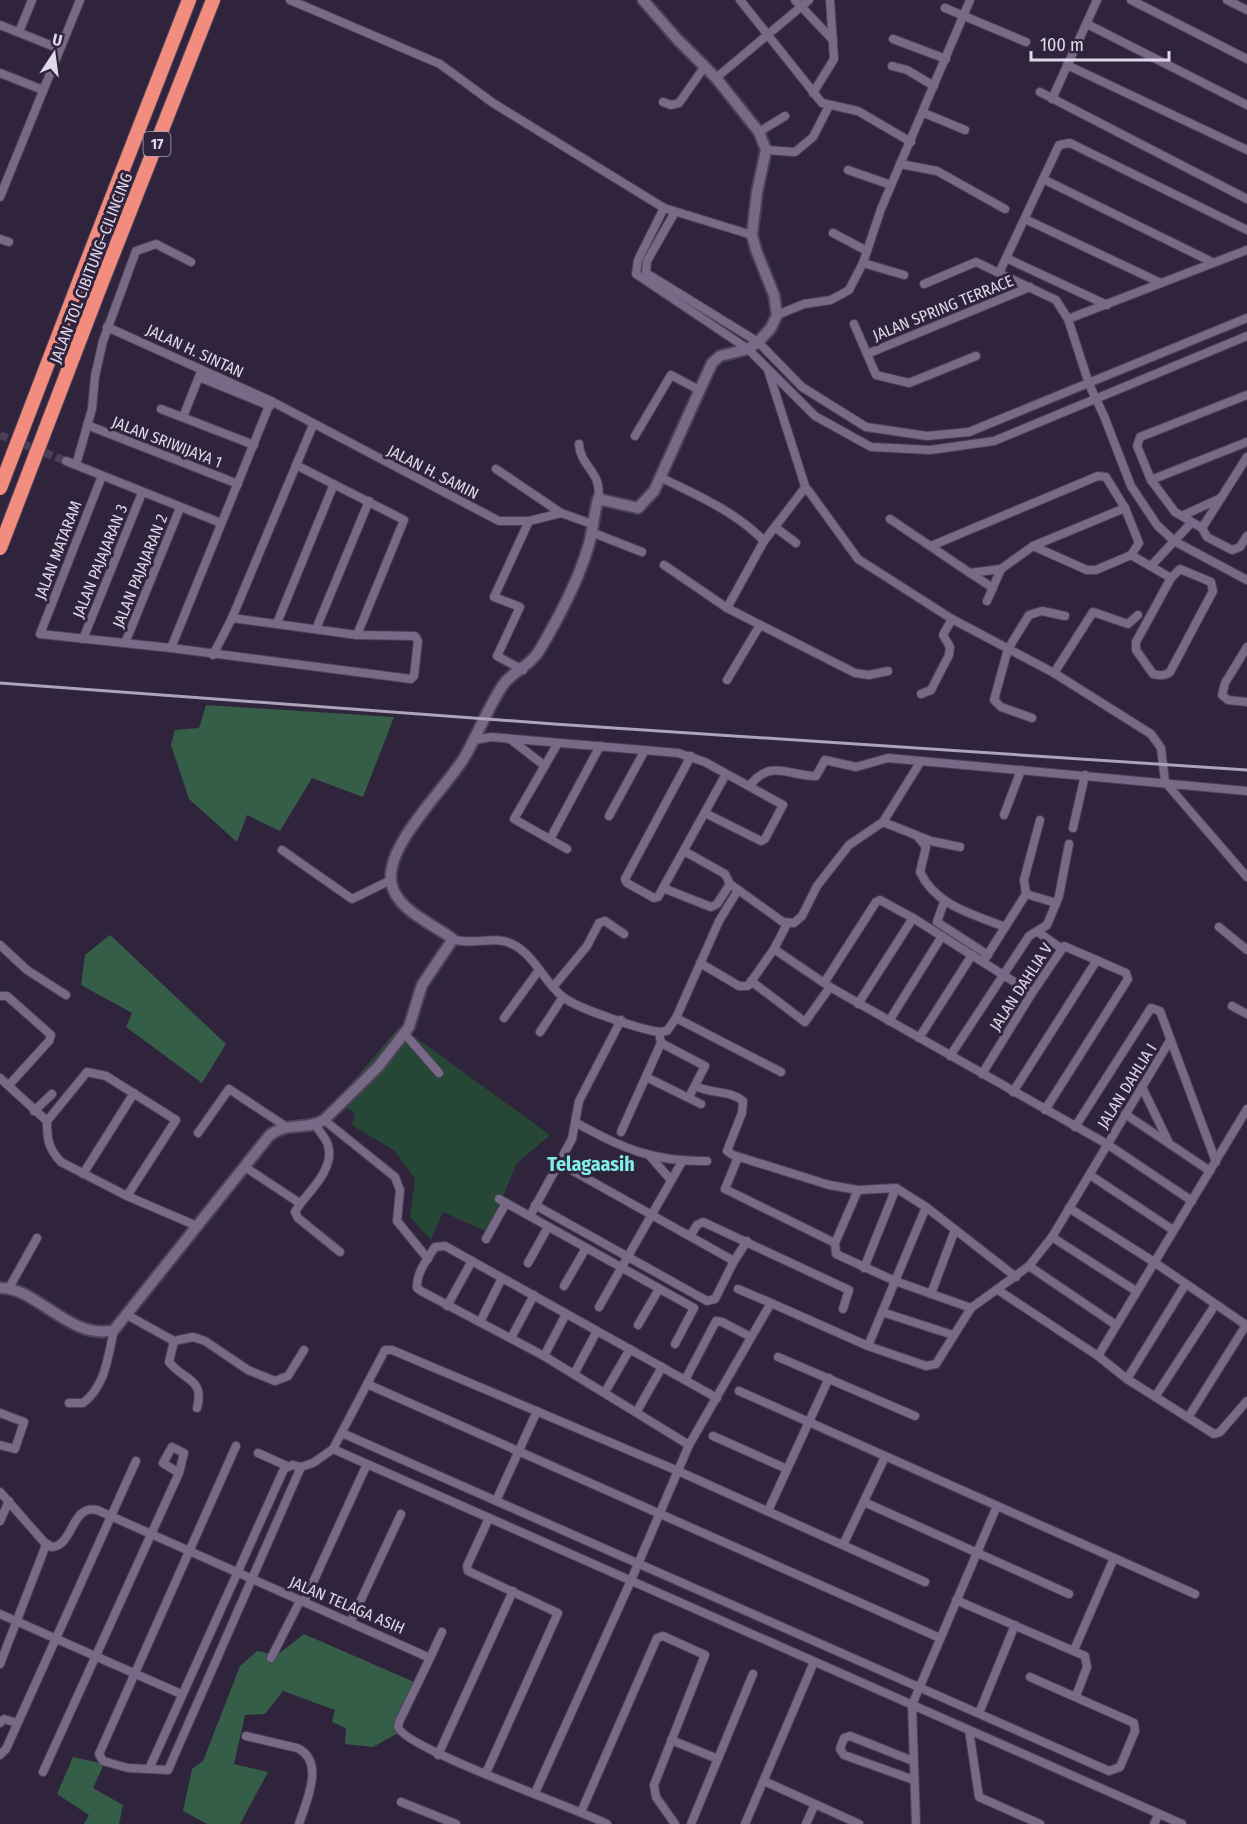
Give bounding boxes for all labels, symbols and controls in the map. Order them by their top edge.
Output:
north arrow [24,24,84,84]
scale bar [1031,24,1169,62]
text: U [51,30,64,50]
text: 100 m [1040,34,1084,56]
road number: 17 [144,132,170,156]
street label: JALAN TOL CIBITUNG–CILINCING [46,170,136,366]
street label: JALAN SPRING TERRACE [870,271,1016,345]
street label: JALAN H. SINTAN [143,320,247,382]
street label: JALAN SRIWIJAYA 1 [109,412,225,472]
street label: JALAN H. SAMIN [384,441,482,503]
street label: JALAN MATARAM [30,498,86,602]
street label: JALAN PAJAJARAN 3 [69,501,131,621]
street label: JALAN PAJAJARAN 2 [109,511,171,631]
street label: JALAN DAHLIA V [986,939,1057,1034]
street label: JALAN DAHLIA I [1093,1040,1161,1132]
district label: Telagaasih [547,1152,635,1176]
street label: JALAN TELAGA ASIH [286,1572,408,1638]

